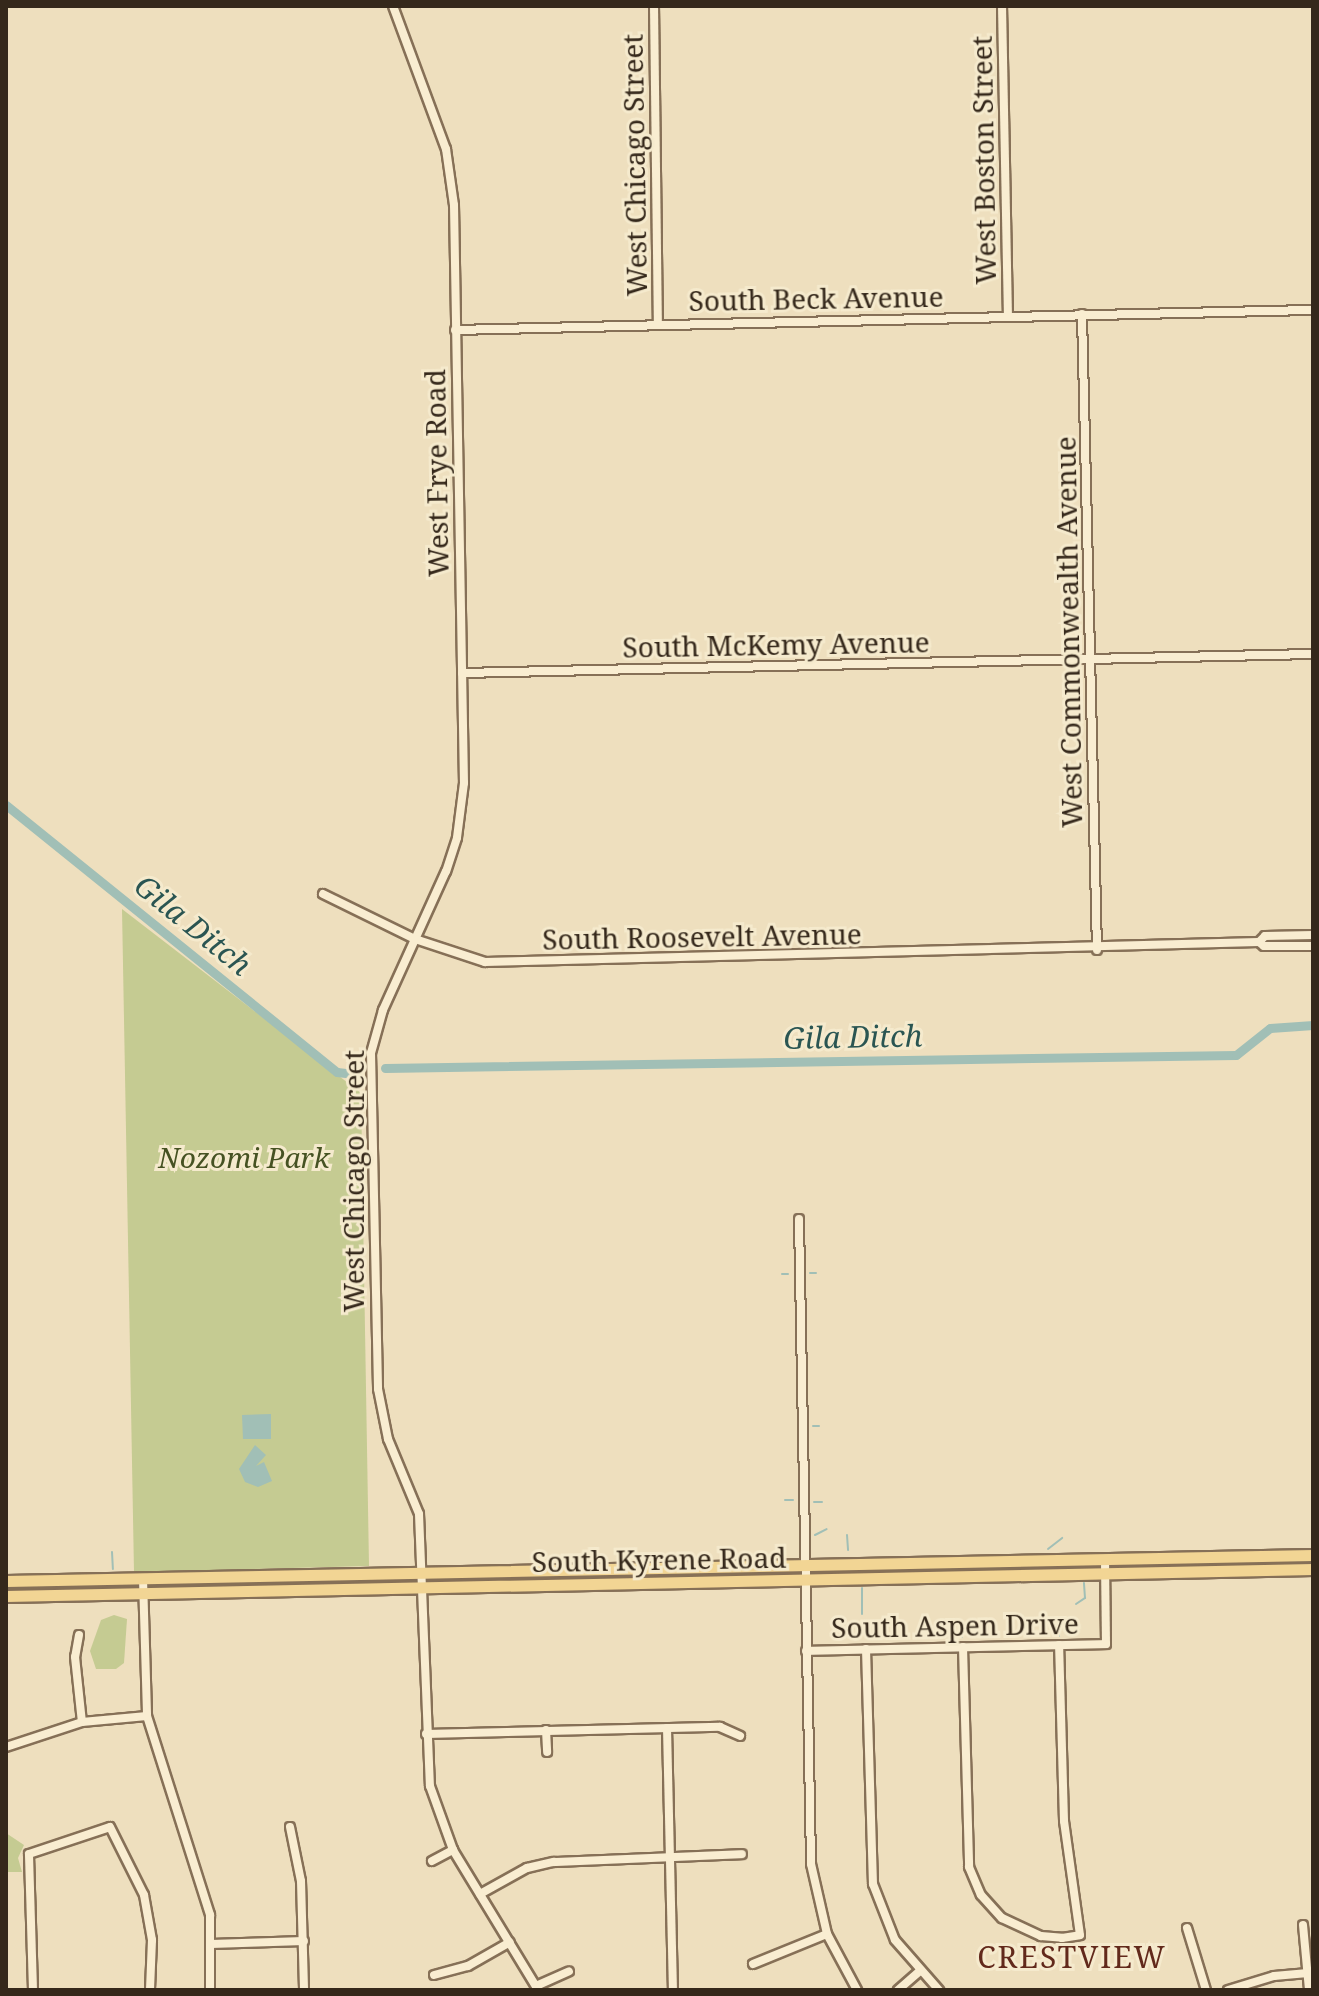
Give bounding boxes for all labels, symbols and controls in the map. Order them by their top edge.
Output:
street label: West Chicago Street [615,34,653,296]
street label: West Boston Street [964,35,1002,285]
street label: South Beck Avenue [688,279,944,317]
street label: West Frye Road [417,369,455,577]
street label: West Commonwealth Avenue [1048,436,1088,828]
street label: South McKemy Avenue [622,625,930,663]
water label: Gila Ditch [128,867,258,983]
street label: South Roosevelt Avenue [542,916,862,956]
water label: Gila Ditch [783,1018,923,1056]
street label: West Chicago Street [336,1050,370,1312]
park label: Nozomi Park [158,1140,330,1174]
street label: South Kyrene Road [531,1540,787,1578]
street label: South Aspen Drive [831,1606,1079,1644]
district label: CRESTVIEW [977,1939,1167,1975]

